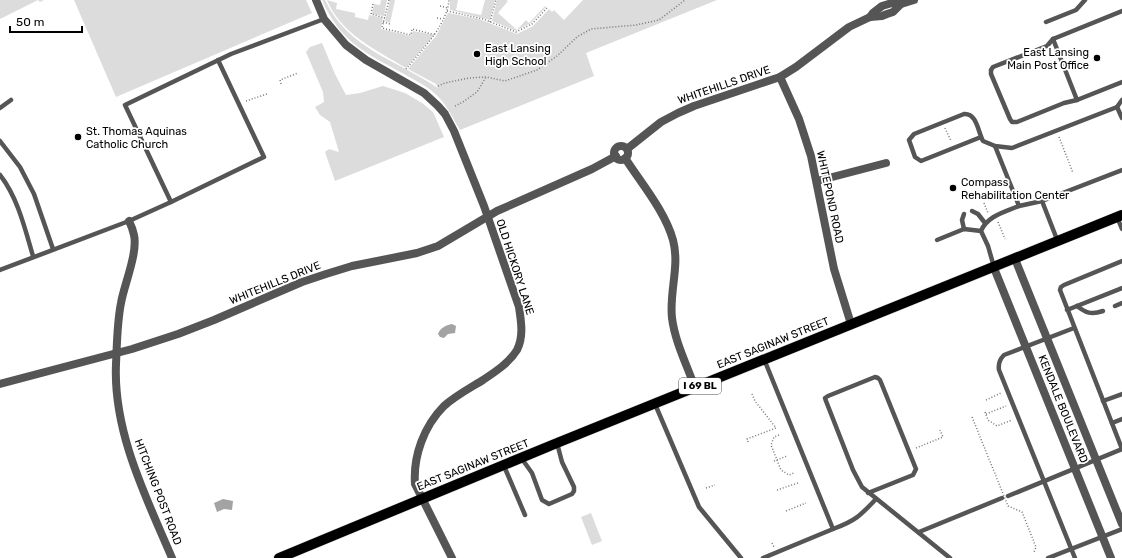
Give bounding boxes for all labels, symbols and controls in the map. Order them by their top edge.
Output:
scale bar [10,8,82,34]
text: 50 m [16,15,44,29]
place label: East Lansing High School [485,42,551,68]
place label: East Lansing Main Post Office [1007,46,1089,72]
marker: East Lansing High School [472,49,482,59]
marker: East Lansing Main Post Office [1092,53,1102,63]
street label: WHITEHILLS DRIVE [676,63,772,107]
place label: St. Thomas Aquinas Catholic Church [86,125,187,151]
marker: St. Thomas Aquinas Catholic Church [73,132,83,142]
street label: WHITEPOND ROAD [814,149,846,245]
place label: Compass Rehabilitation Center [961,176,1070,202]
marker: Compass Rehabilitation Center [948,183,958,193]
street label: OLD HICKORY LANE [493,217,537,317]
street label: WHITEHILLS DRIVE [228,259,323,307]
street label: EAST SAGINAW STREET [715,314,832,372]
street label: KENDALE BOULEVARD [1035,353,1091,465]
road number: I 69 BL [679,378,721,394]
street label: EAST SAGINAW STREET [415,436,532,494]
street label: HITCHING POST ROAD [132,437,184,547]

